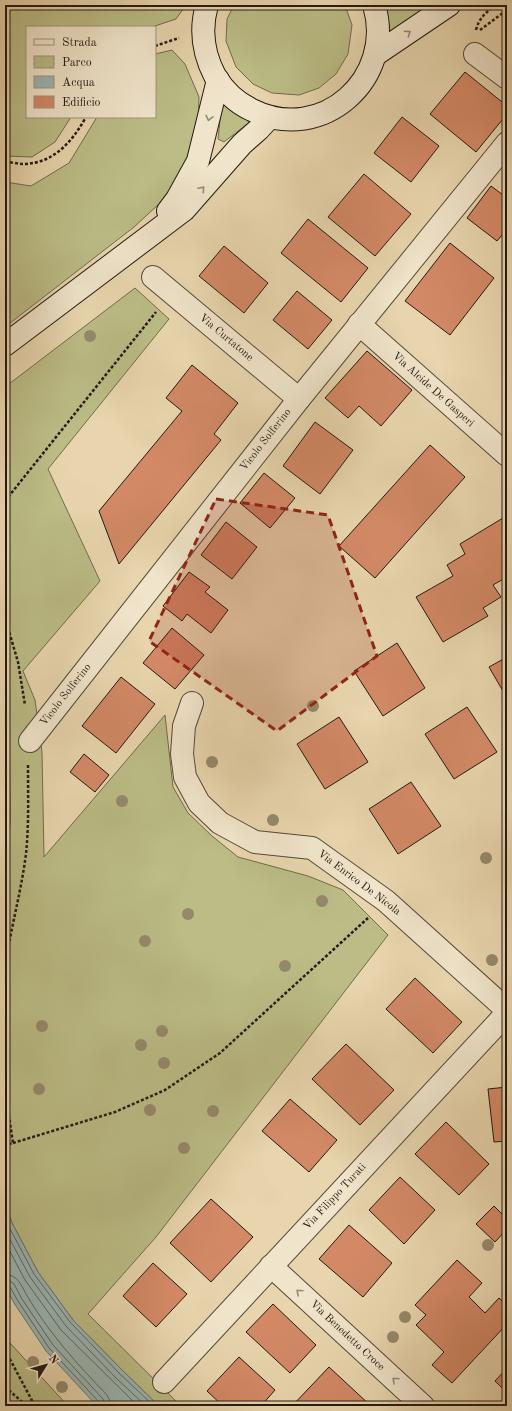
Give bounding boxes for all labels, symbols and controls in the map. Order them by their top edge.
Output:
legend [26,26,156,118]
one-way arrow [403,31,410,38]
text: Strada [62,37,97,49]
text: Parco [62,57,92,69]
text: Acqua [62,77,95,89]
text: Edificio [62,97,101,109]
one-way arrow [205,115,213,121]
one-way arrow [197,186,205,194]
street label: Via Curtatone [197,312,255,364]
street label: Via Alcide De Gasperi [390,351,476,429]
street label: Vicolo Solferino [238,407,294,473]
street label: Vicolo Solferino [38,662,94,728]
street label: Via Enrico De Nicola [315,848,403,918]
street label: Via Filippo Turati [302,1162,368,1232]
one-way arrow [296,1289,304,1296]
street label: Via Benedetto Croce [308,1299,386,1373]
north arrow [26,1345,66,1385]
text: N [46,1353,60,1367]
one-way arrow [392,1377,400,1384]

